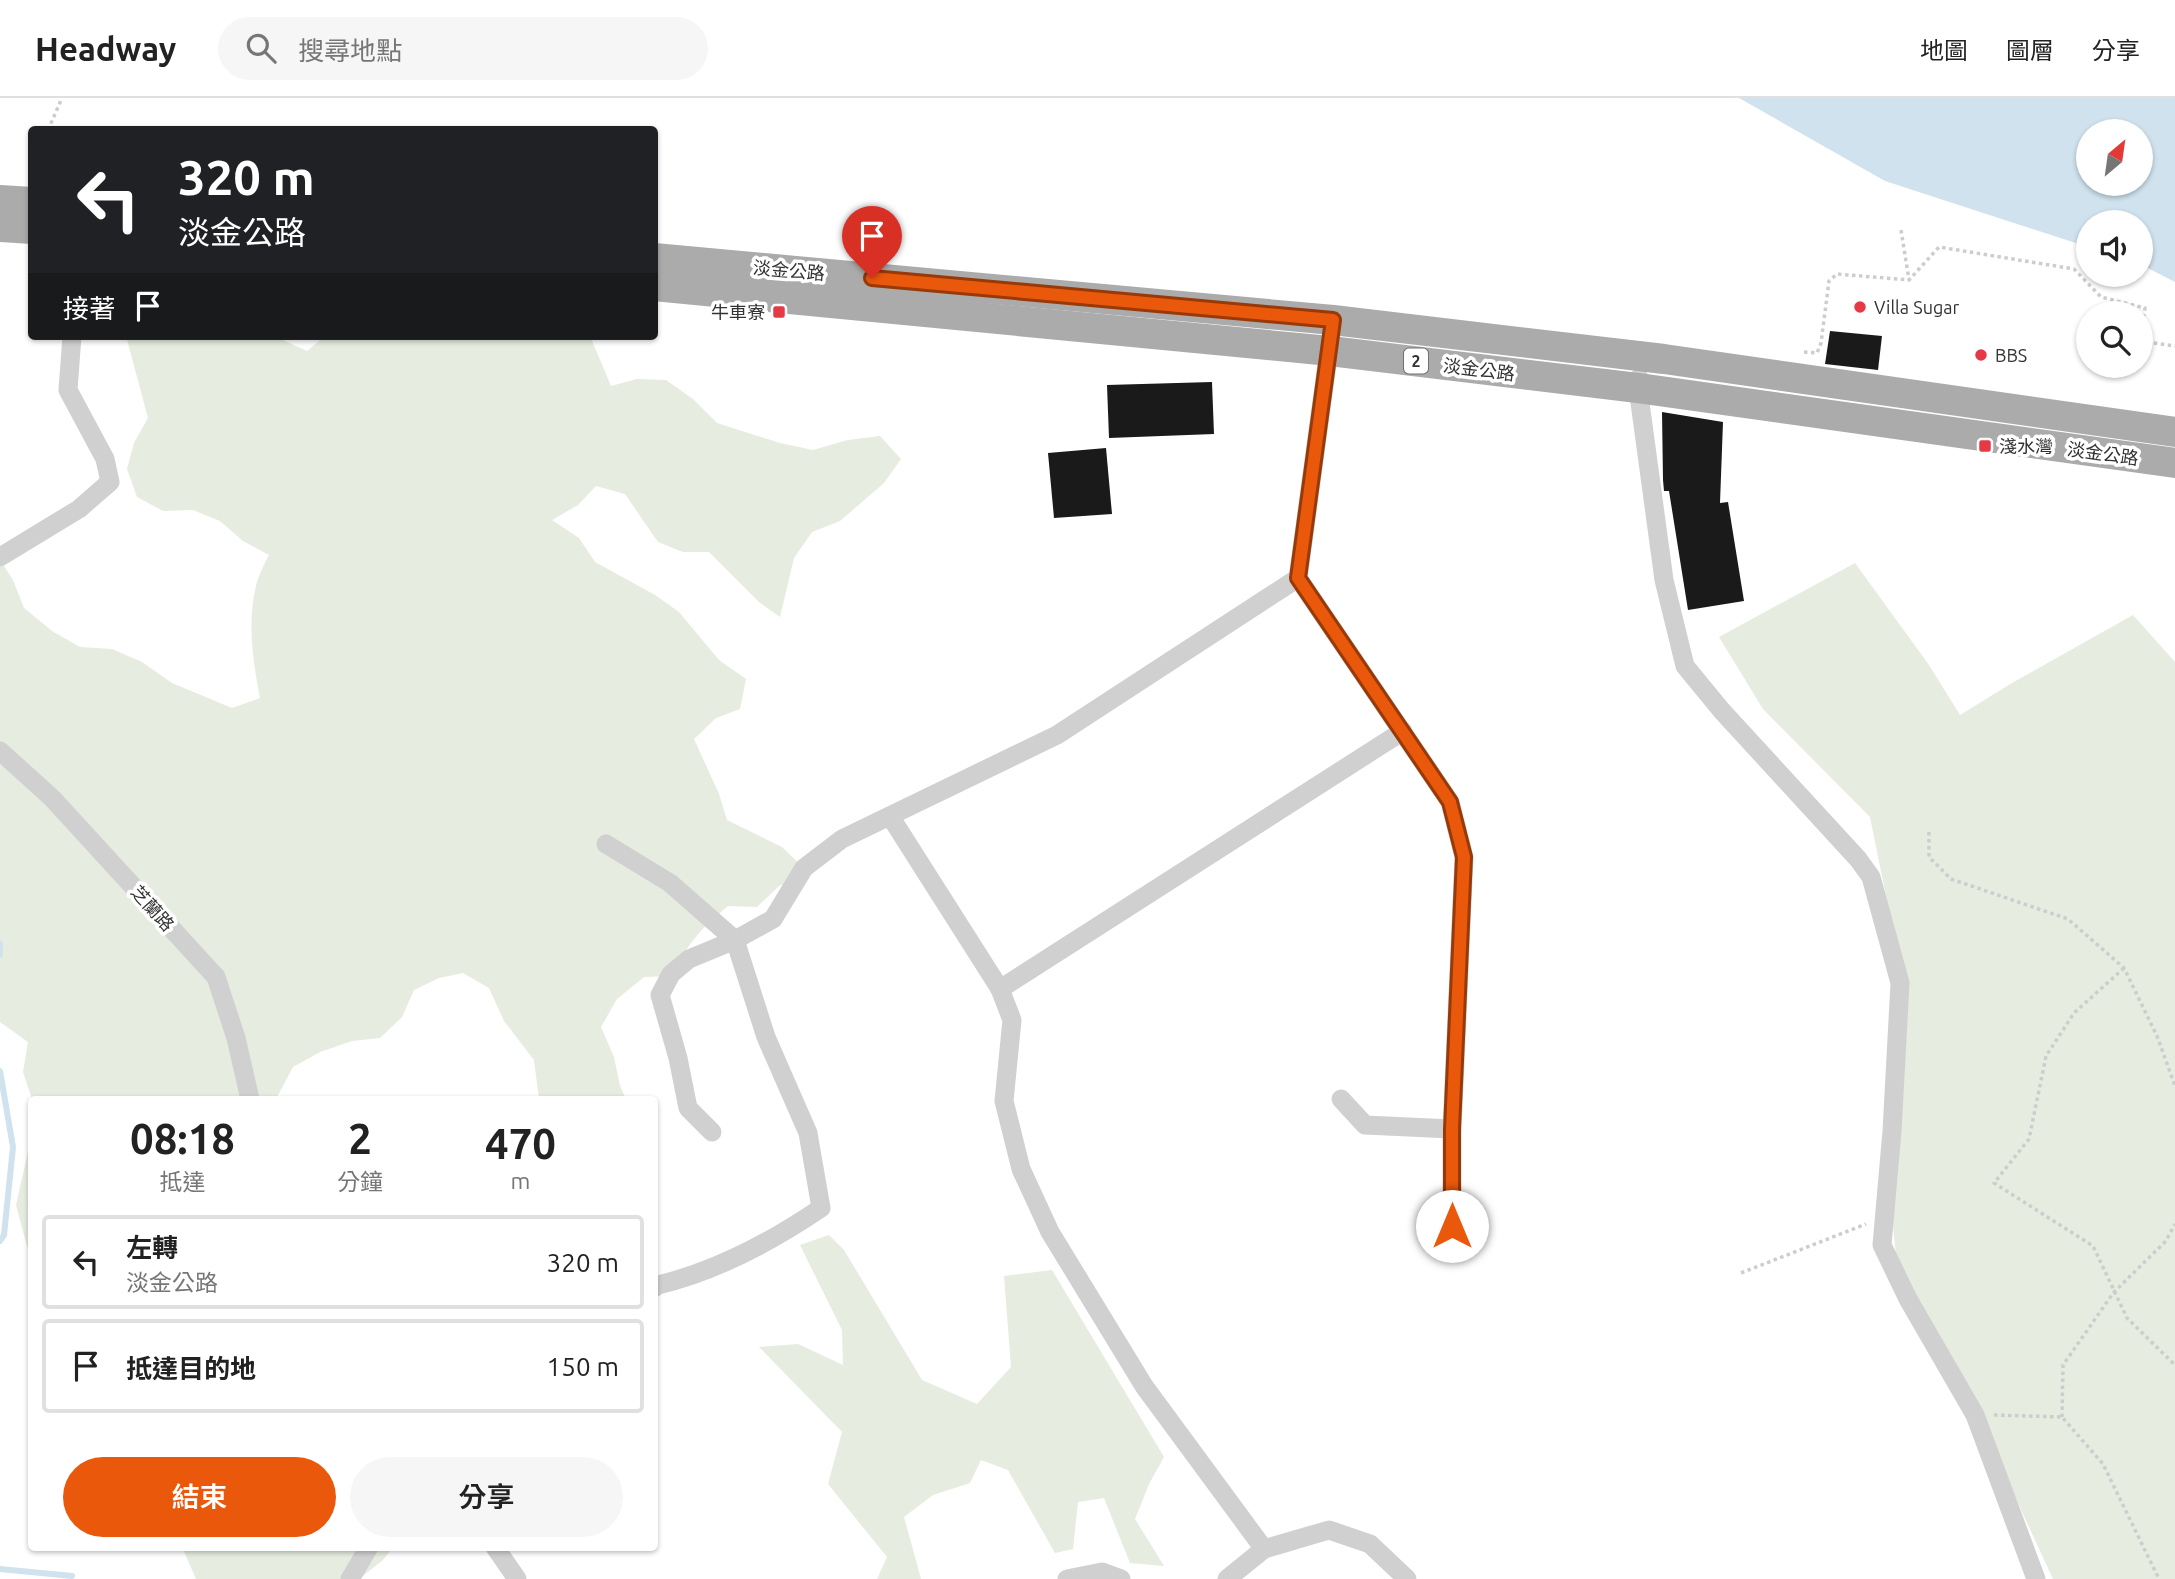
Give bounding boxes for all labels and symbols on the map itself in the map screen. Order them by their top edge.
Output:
north arrow [2076,119,2152,196]
pin [842,206,902,278]
street label: 淡金公路 [752,257,826,283]
place label: Villa Sugar [1874,297,1960,317]
marker: Villa Sugar [1852,299,1868,315]
place label: 牛車寮 [711,302,765,322]
marker: 牛車寮 [771,304,787,320]
place label: BBS [1995,345,2027,365]
marker: BBS [1973,347,1989,363]
road number: 2 [1404,348,1428,374]
street label: 淡金公路 [1442,355,1516,383]
place label: 淺水灣 [1999,436,2053,456]
marker: 淺水灣 [1977,438,1993,454]
street label: 淡金公路 [2066,438,2140,468]
street label: 芝蘭路 [128,881,178,935]
position arrow [1415,1189,1489,1263]

